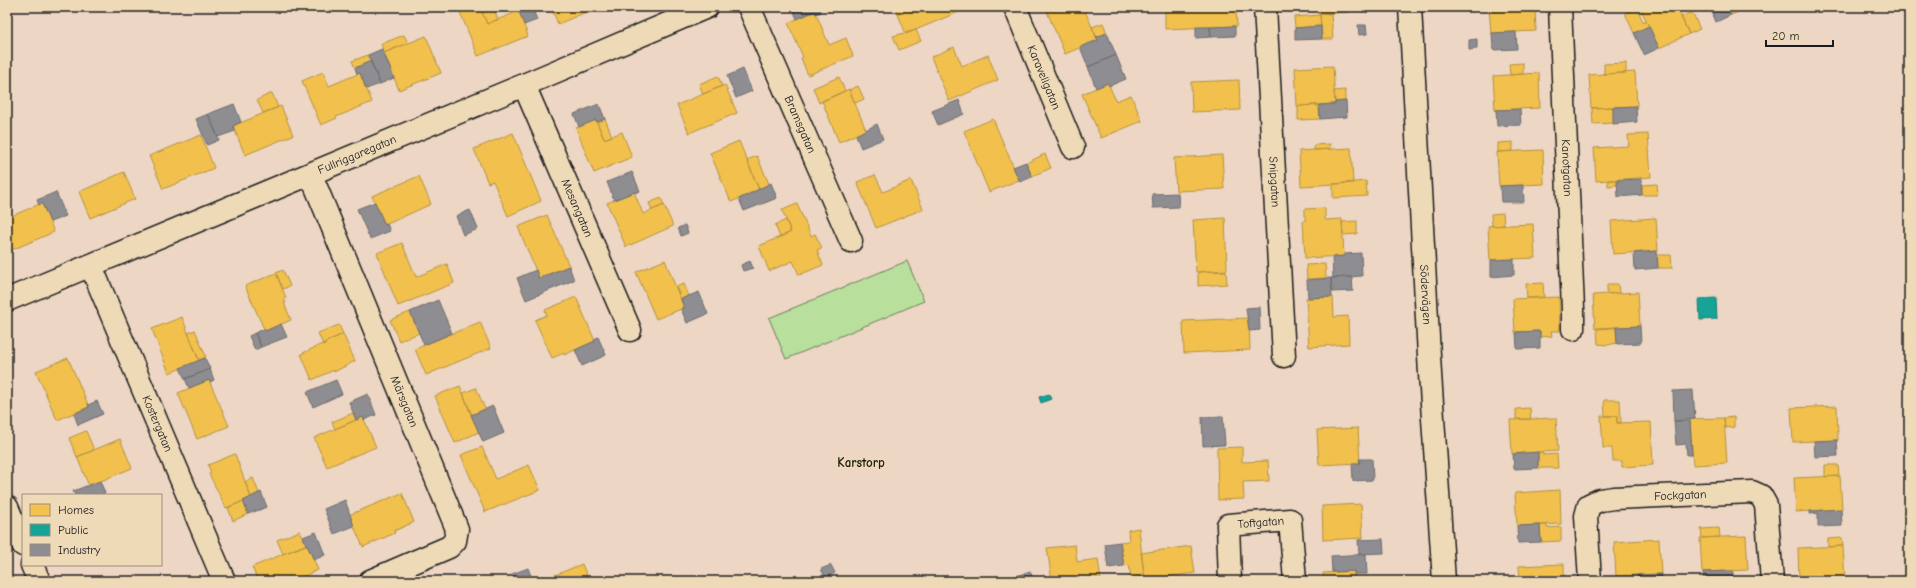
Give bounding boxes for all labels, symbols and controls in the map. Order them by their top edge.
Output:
scale bar [1766,22,1833,48]
text: 20 m [1772,29,1800,43]
street label: Karavellgatan [1025,43,1064,111]
street label: Bramsgatan [781,93,819,155]
street label: Fullriggaregatan [316,132,398,177]
street label: Kanotgatan [1559,139,1575,197]
street label: Snipgatan [1266,156,1283,208]
street label: Mesangatan [558,177,596,239]
street label: Södervägen [1417,264,1434,325]
street label: Märsgatan [388,374,421,429]
street label: Kostergatan [139,393,176,454]
district label: Karstorp [837,455,885,470]
street label: Fockgatan [1654,487,1707,503]
legend [22,494,162,566]
text: Homes [58,503,94,517]
street label: Toftgatan [1237,514,1285,531]
text: Public [58,523,89,537]
text: Industry [58,543,101,557]

